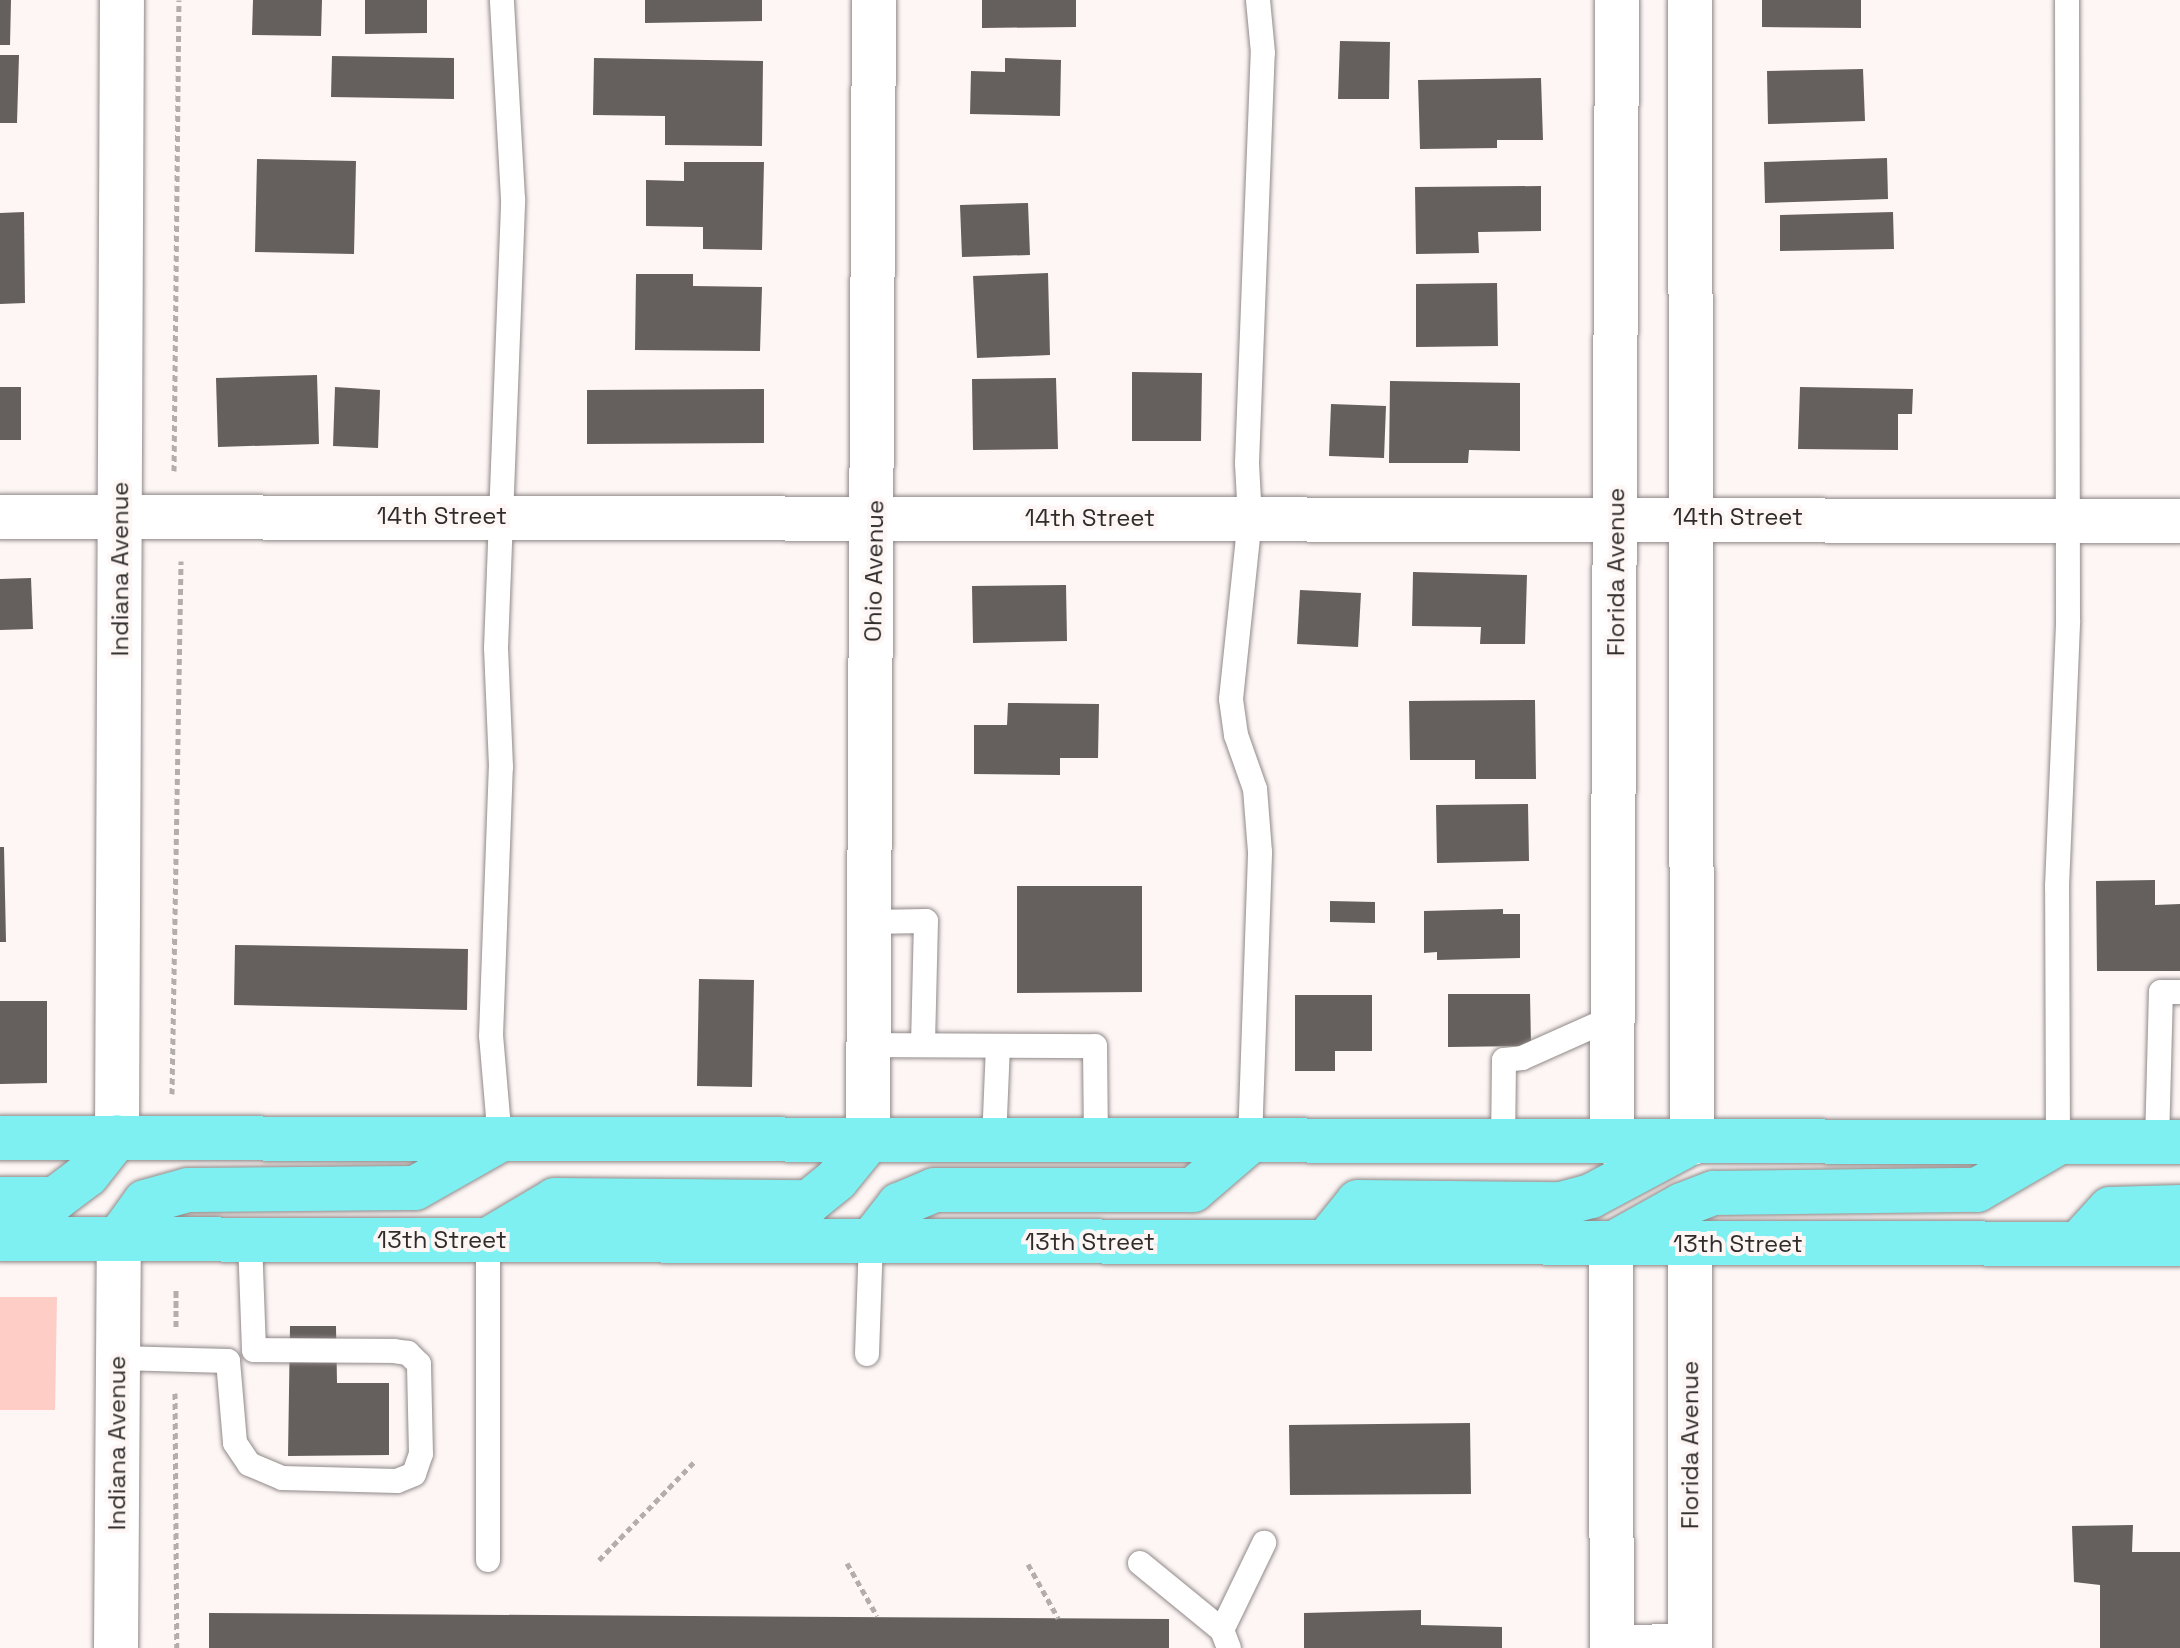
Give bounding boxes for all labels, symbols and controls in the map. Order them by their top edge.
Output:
street label: Indiana Avenue [106,481,134,657]
street label: Florida Avenue [1602,488,1630,656]
street label: Ohio Avenue [858,500,890,642]
street label: 14th Street [377,502,507,530]
street label: 14th Street [1673,503,1803,531]
street label: 14th Street [1025,504,1155,532]
street label: 13th Street [377,1226,507,1254]
street label: 13th Street [1025,1228,1155,1256]
street label: 13th Street [1673,1230,1803,1258]
street label: Indiana Avenue [103,1355,131,1531]
street label: Florida Avenue [1676,1361,1704,1529]

